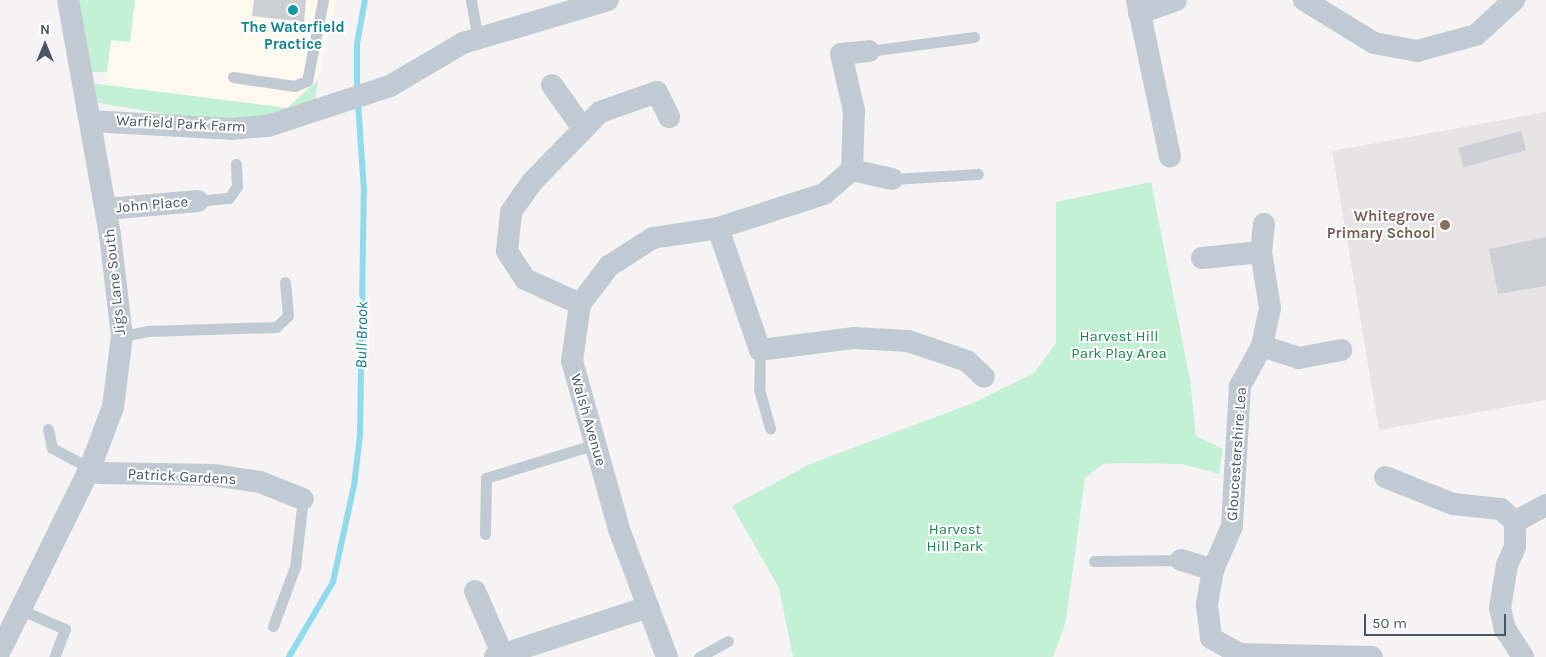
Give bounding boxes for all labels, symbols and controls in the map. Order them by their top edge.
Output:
marker: The Waterfield Practice [287,4,299,16]
place label: The Waterfield Practice [241,18,345,53]
north arrow [20,20,70,70]
text: N [40,21,50,38]
street label: Warfield Park Farm [116,112,246,136]
street label: John Place [115,193,189,217]
place label: Whitegrove Primary School [1327,207,1435,242]
marker: Whitegrove Primary School [1439,219,1451,231]
street label: Jigs Lane South [100,228,130,336]
water label: Bull Brook [352,301,372,369]
park label: Harvest Hill Park Play Area [1071,327,1167,362]
street label: Walsh Avenue [566,372,610,468]
street label: Gloucestershire Lea [1223,386,1251,522]
street label: Patrick Gardens [127,465,237,489]
park label: Harvest Hill Park [927,520,983,555]
scale bar [1366,604,1508,636]
text: 50 m [1372,614,1407,632]

